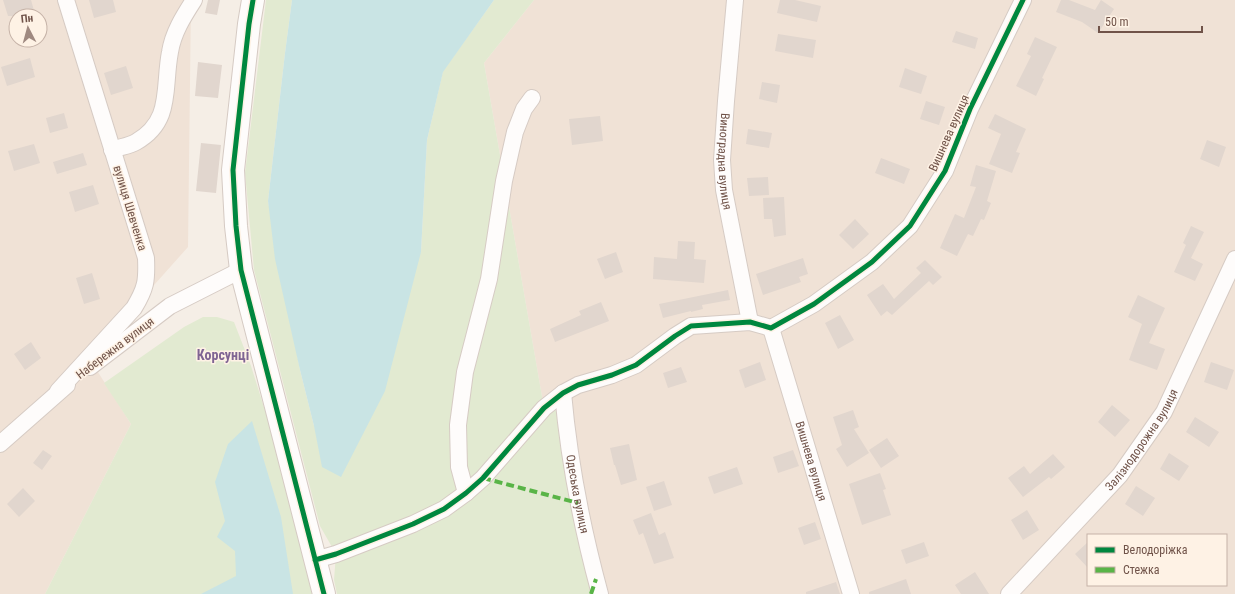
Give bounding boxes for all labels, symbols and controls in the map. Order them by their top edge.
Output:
north arrow [8,8,48,48]
scale bar [1099,8,1202,34]
text: Пн [20,11,34,26]
text: 50 m [1105,15,1129,29]
street label: Вишнева вулиця [926,92,972,174]
street label: Виноградна вулиця [715,112,735,211]
street label: вулиця Шевченка [110,164,150,253]
street label: Набережна вулиця [73,314,157,382]
district label: Корсунці [197,347,249,363]
street label: Залізнодорожна вулиця [1102,387,1181,493]
street label: Вишнева вулиця [792,420,830,503]
street label: Одеська вулиця [563,453,592,535]
legend [1087,534,1227,586]
text: Велодоріжка [1123,543,1188,557]
text: Стежка [1123,563,1160,577]

